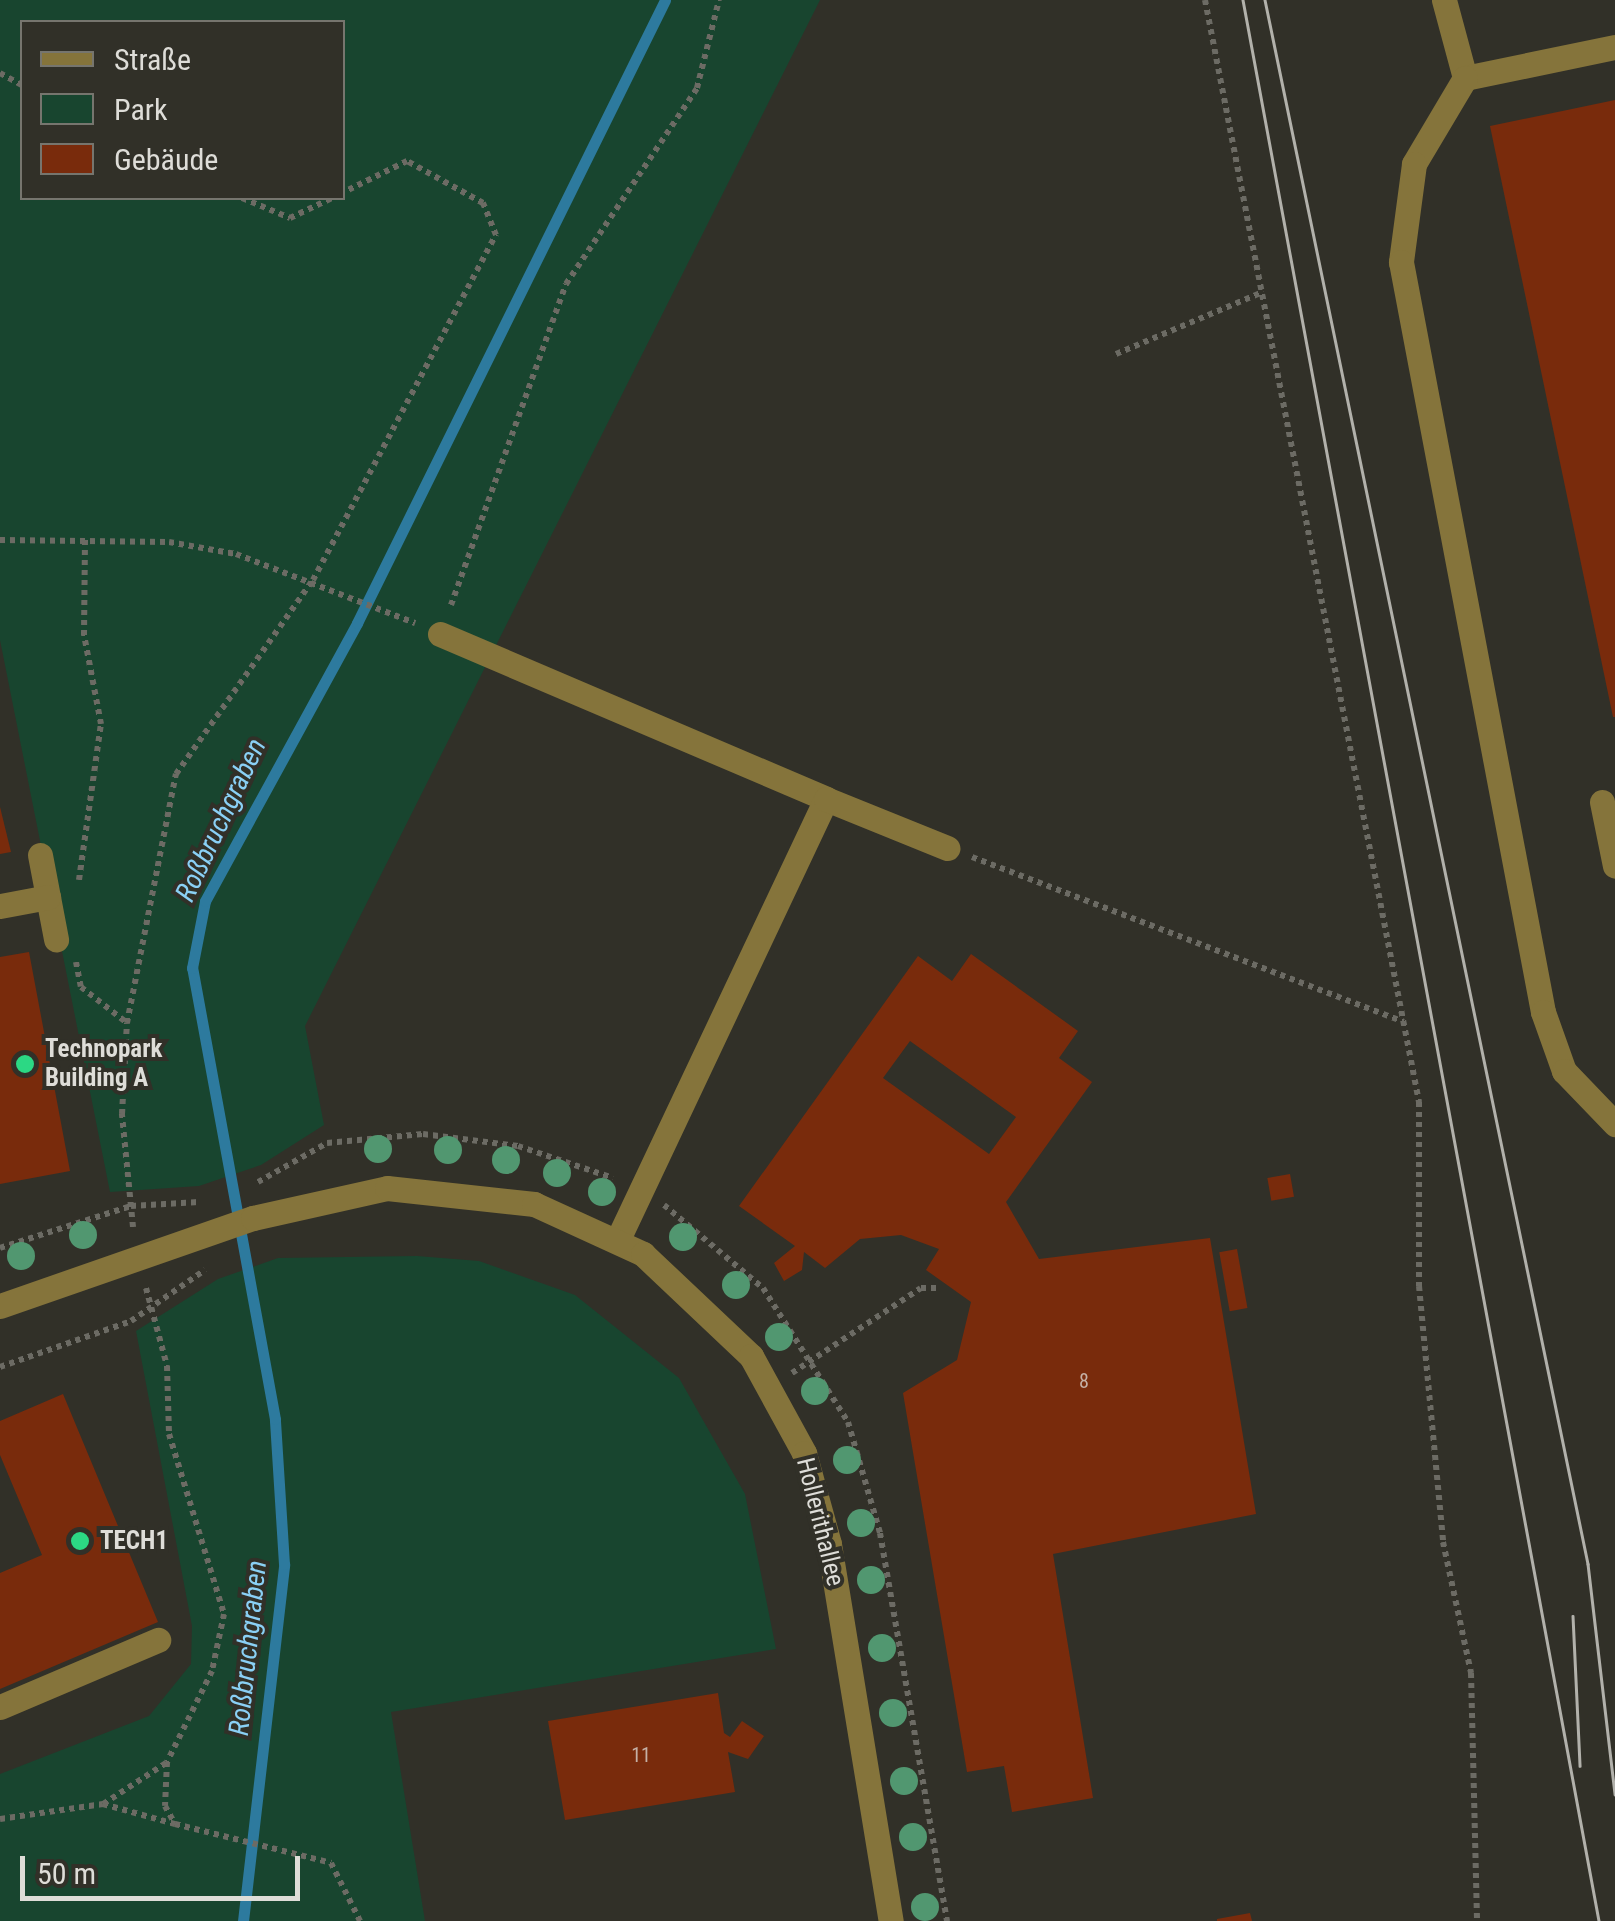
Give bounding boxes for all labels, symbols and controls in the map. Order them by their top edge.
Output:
legend [20,20,345,200]
text: Straße [114,42,191,77]
text: Park [114,92,168,127]
text: Gebäude [114,142,218,177]
water label: Roßbruchgraben [169,733,273,907]
place label: Technopark Building A [45,1035,162,1094]
marker: Technopark Building A [14,1053,36,1075]
house number: 8 [1079,1369,1089,1393]
street label: Hollerithallee [790,1455,850,1589]
place label: TECH1 [100,1526,168,1556]
marker: TECH1 [69,1530,91,1552]
water label: Roßbruchgraben [222,1559,274,1737]
house number: 11 [631,1743,651,1767]
scale bar [25,1836,305,1898]
text: 50 m [37,1856,96,1891]

